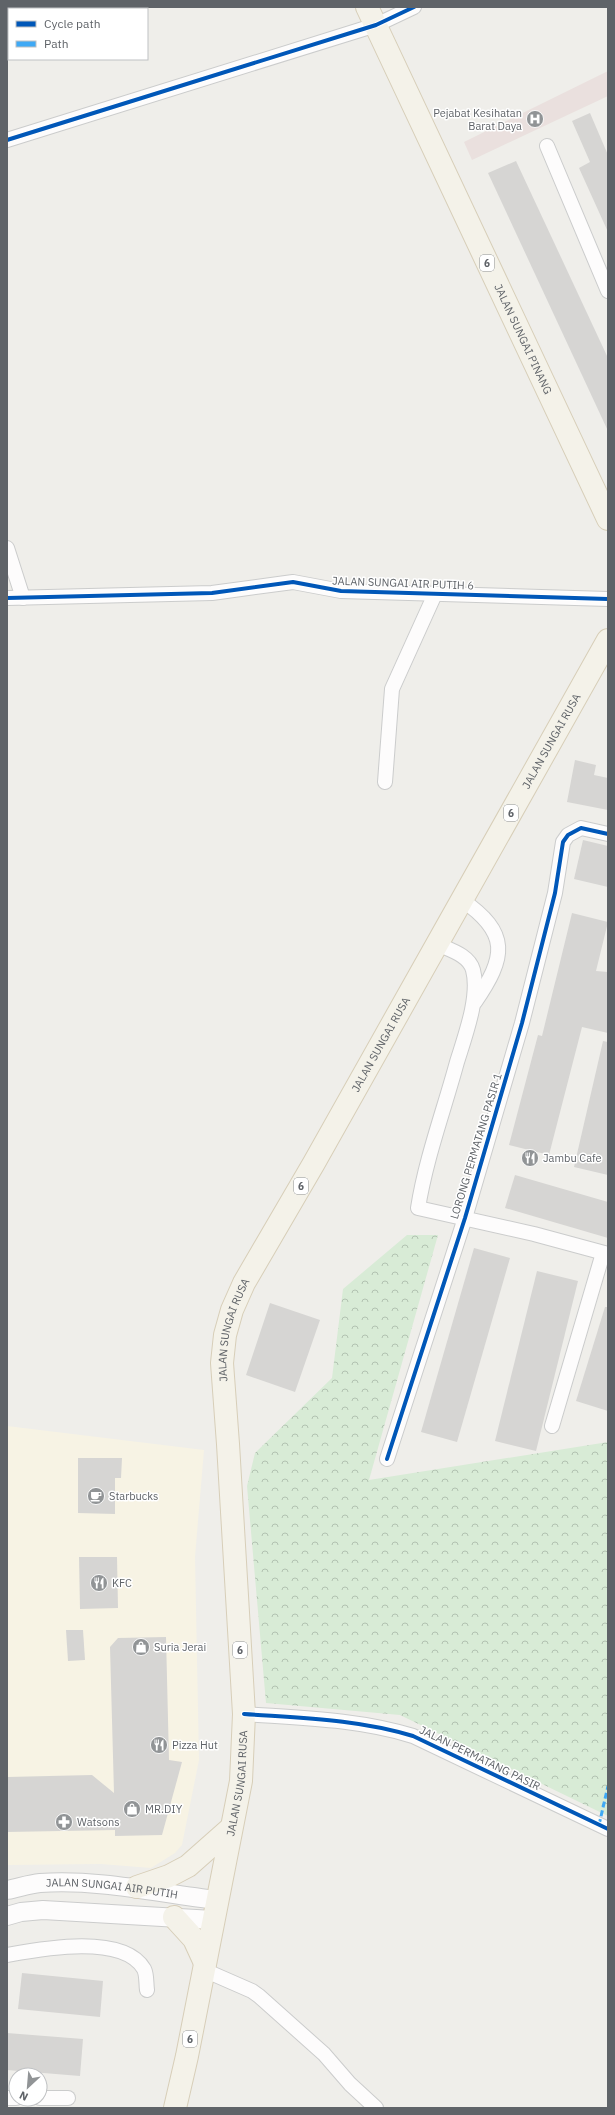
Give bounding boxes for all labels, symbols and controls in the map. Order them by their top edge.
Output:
legend [8,8,148,60]
text: Cycle path [44,16,101,31]
text: Path [44,36,69,51]
place label: Pejabat Kesihatan Barat Daya [433,106,522,133]
hospital icon: Pejabat Kesihatan Barat Daya [525,109,545,129]
road number: 6 [480,255,494,271]
street label: JALAN SUNGAI PINANG [491,282,555,397]
street label: JALAN SUNGAI AIR PUTIH 6 [332,574,474,592]
street label: JALAN SUNGAI RUSA [519,691,584,791]
road number: 6 [504,805,518,821]
street label: JALAN SUNGAI RUSA [348,994,413,1095]
street label: LORONG PERMATANG PASIR 1 [447,1071,505,1221]
restaurant icon: Jambu Cafe [520,1148,540,1168]
place label: Jambu Cafe [543,1151,602,1165]
road number: 6 [294,1178,308,1194]
street label: JALAN SUNGAI RUSA [215,1276,252,1382]
cafe icon: Starbucks [86,1486,106,1506]
place label: Starbucks [109,1489,158,1503]
restaurant icon: KFC [89,1573,109,1593]
place label: KFC [112,1576,132,1590]
shop icon: Suria Jerai [131,1637,151,1657]
place label: Suria Jerai [154,1640,206,1654]
road number: 6 [233,1642,247,1658]
street label: JALAN PERMATANG PASIR [417,1723,543,1793]
street label: JALAN SUNGAI RUSA [223,1730,250,1837]
restaurant icon: Pizza Hut [149,1735,169,1755]
place label: Pizza Hut [172,1738,218,1752]
shop icon: MR.DIY [122,1799,142,1819]
place label: MR.DIY [145,1802,183,1816]
pharmacy icon: Watsons [54,1812,74,1832]
place label: Watsons [77,1815,120,1829]
street label: JALAN SUNGAI AIR PUTIH [46,1875,179,1902]
road number: 6 [183,2031,197,2047]
north arrow [8,2067,48,2107]
text: N [17,2088,30,2104]

